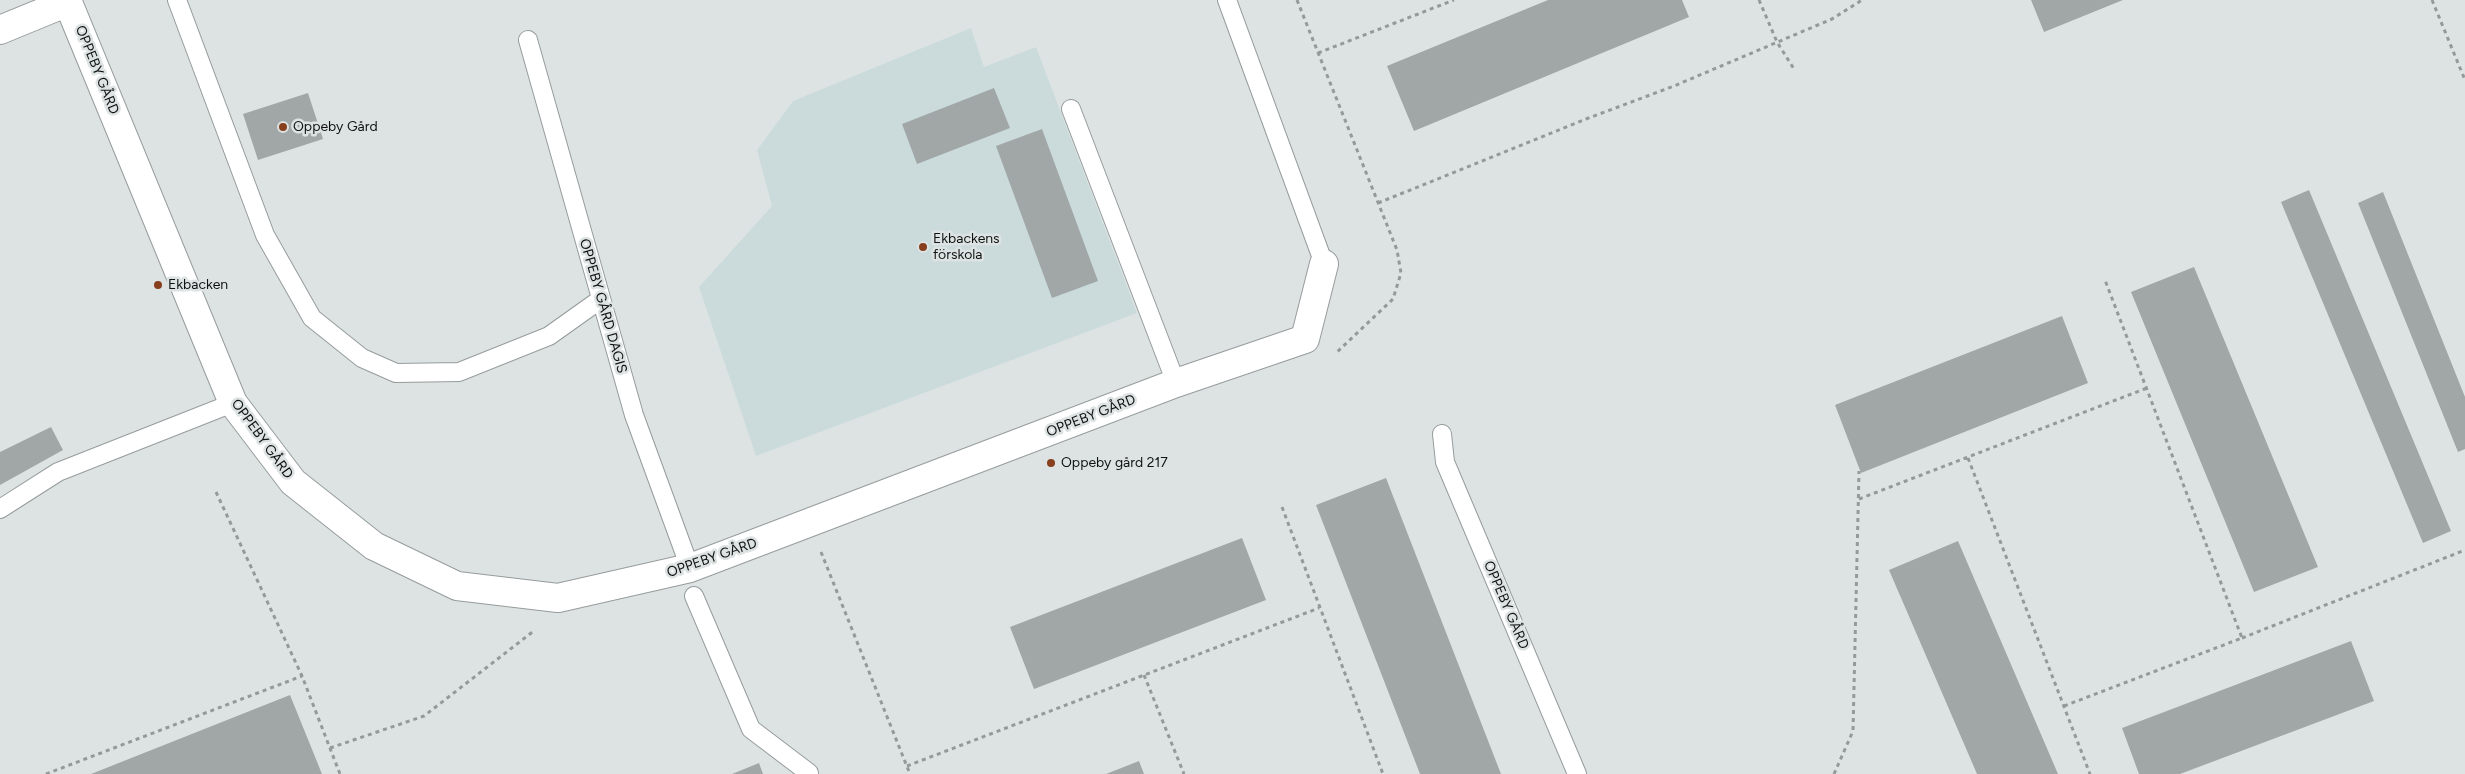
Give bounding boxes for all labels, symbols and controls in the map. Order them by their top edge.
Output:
street label: OPPEBY GÅRD [72,23,122,117]
place label: Oppeby Gård [293,119,378,135]
marker: Oppeby Gård [277,121,289,133]
place label: Ekbackens förskola [933,231,1000,264]
street label: OPPEBY GÅRD DAGIS [576,237,630,375]
marker: Ekbackens förskola [917,241,929,253]
place label: Ekbacken [168,277,228,293]
marker: Ekbacken [152,279,164,291]
street label: OPPEBY GÅRD [1044,391,1138,441]
street label: OPPEBY GÅRD [227,396,297,482]
place label: Oppeby gård 217 [1061,455,1168,471]
marker: Oppeby gård 217 [1045,457,1057,469]
street label: OPPEBY GÅRD [665,535,759,581]
street label: OPPEBY GÅRD [1480,558,1532,652]

